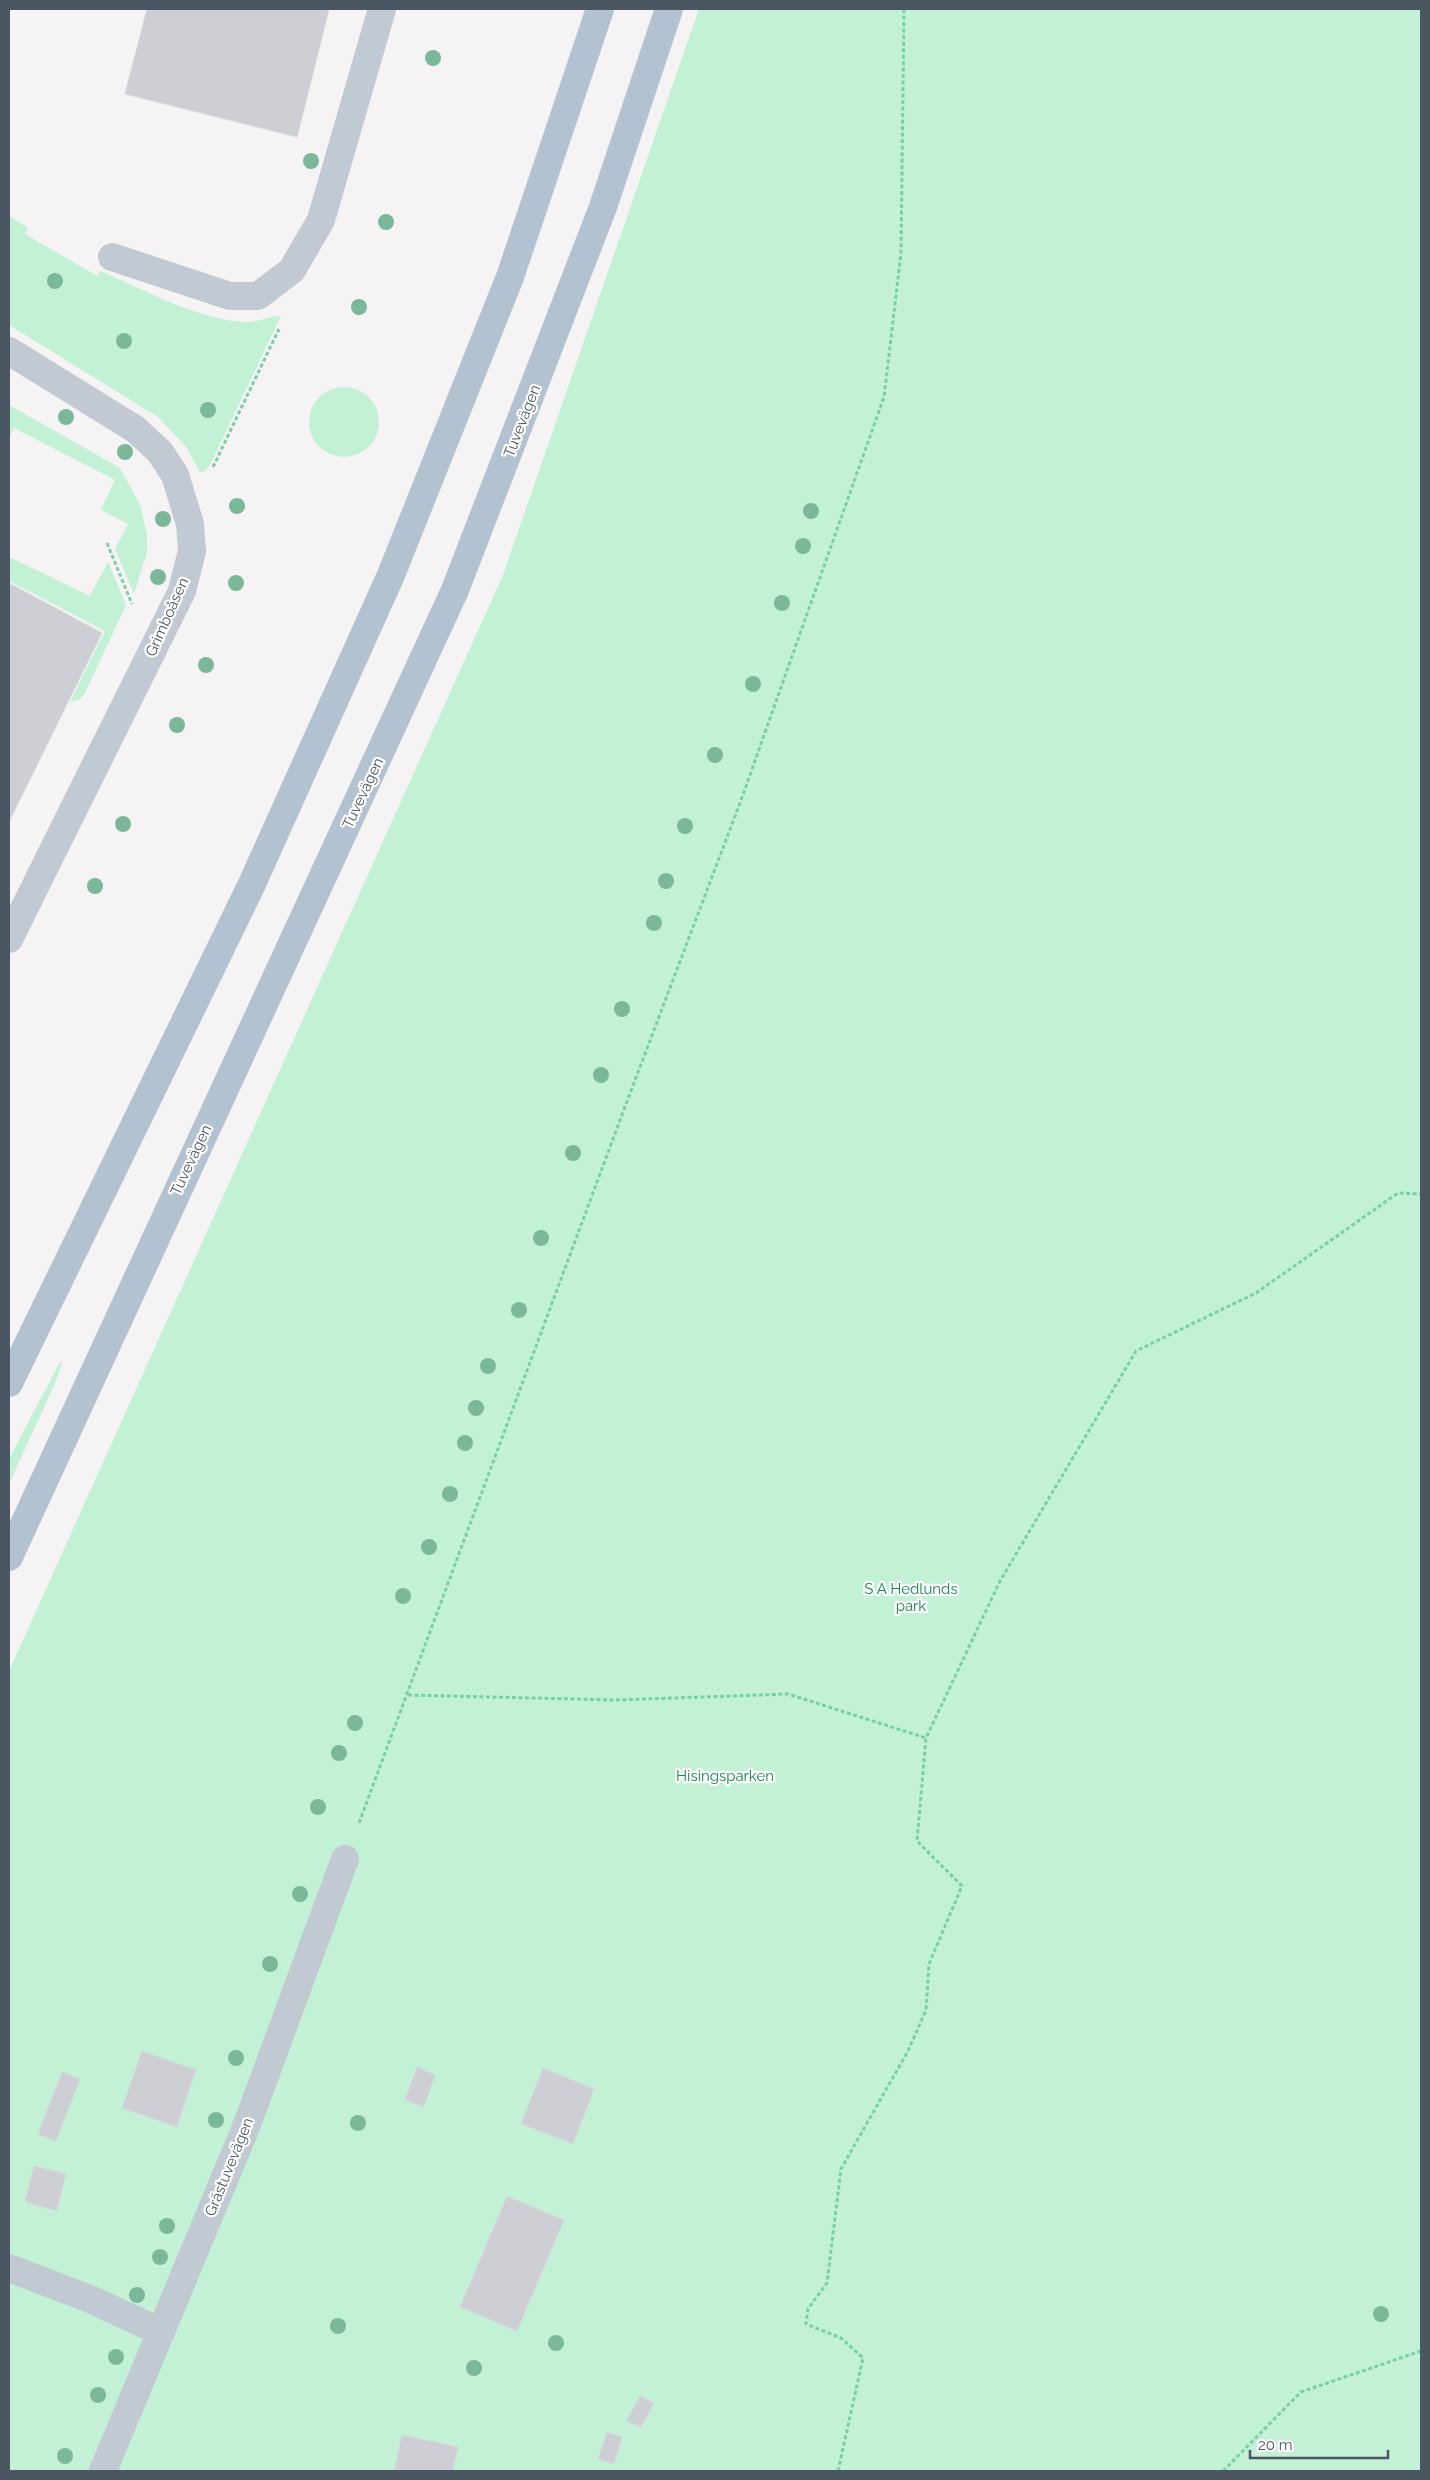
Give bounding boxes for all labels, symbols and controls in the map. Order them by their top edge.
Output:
street label: Tuvevägen [500,382,544,460]
street label: Grimboåsen [142,575,192,659]
street label: Tuvevägen [339,755,387,831]
street label: Tuvevägen [167,1122,215,1198]
park label: S A Hedlunds park [864,1580,958,1615]
park label: Hisingsparken [676,1767,774,1785]
street label: Grästuvevägen [201,2115,257,2219]
scale bar [1250,2428,1388,2460]
text: 20 m [1258,2436,1293,2454]

